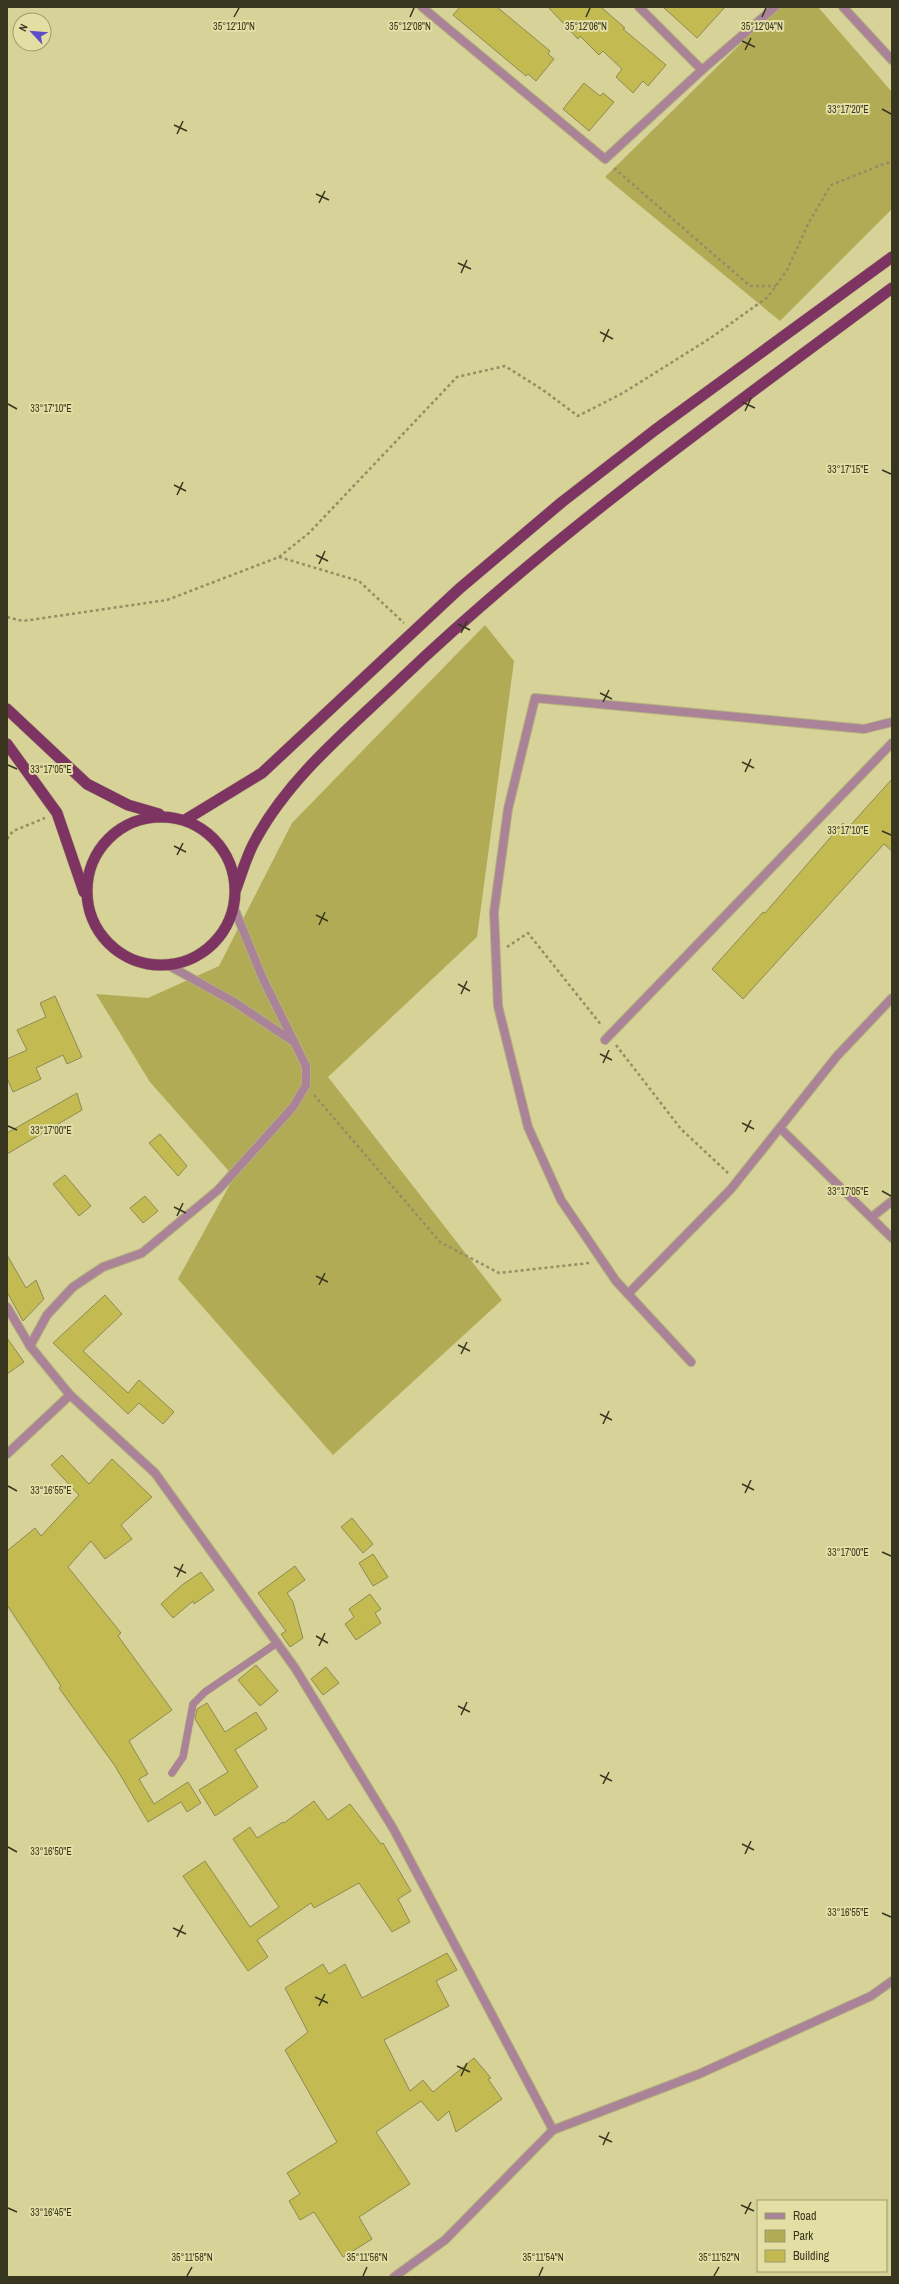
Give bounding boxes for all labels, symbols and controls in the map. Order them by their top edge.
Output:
north arrow [12,12,52,52]
text: 35°12'10"N [213,20,255,33]
text: 35°12'08"N [389,20,431,33]
text: 35°12'06"N [565,20,607,33]
text: 35°12'04"N [741,20,783,33]
text: N [15,22,31,34]
text: 33°17'20"E [827,103,869,116]
text: 33°17'10"E [30,402,72,415]
text: 33°17'15"E [827,463,869,476]
text: 33°17'05"E [30,763,72,776]
text: 33°17'10"E [827,824,869,837]
text: 33°17'00"E [30,1124,72,1137]
text: 33°17'05"E [827,1185,869,1198]
text: 33°16'55"E [30,1484,72,1497]
text: 33°17'00"E [827,1546,869,1559]
text: 33°16'50"E [30,1845,72,1858]
text: 33°16'55"E [827,1906,869,1919]
legend [757,2200,887,2272]
text: 33°16'45"E [30,2206,72,2219]
text: Road [793,2208,817,2224]
text: Park [793,2228,813,2244]
text: Building [793,2248,830,2264]
text: 35°11'58"N [171,2251,213,2264]
text: 35°11'56"N [346,2251,388,2264]
text: 35°11'54"N [522,2251,564,2264]
text: 35°11'52"N [698,2251,740,2264]

